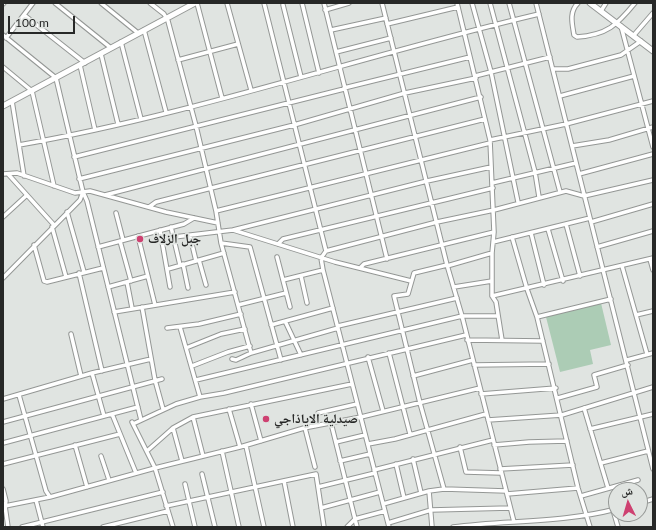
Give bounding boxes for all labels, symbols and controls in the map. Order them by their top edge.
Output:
scale bar [10,8,77,34]
text: 100 m [15,15,49,30]
place label: جبل الزلاف [148,231,201,247]
marker: جبل الزلاف [135,234,145,244]
place label: صيدلية الاياذاجي [274,411,358,427]
marker: صيدلية الاياذاجي [261,414,271,424]
north arrow [608,482,648,522]
text: ش [621,484,633,498]

